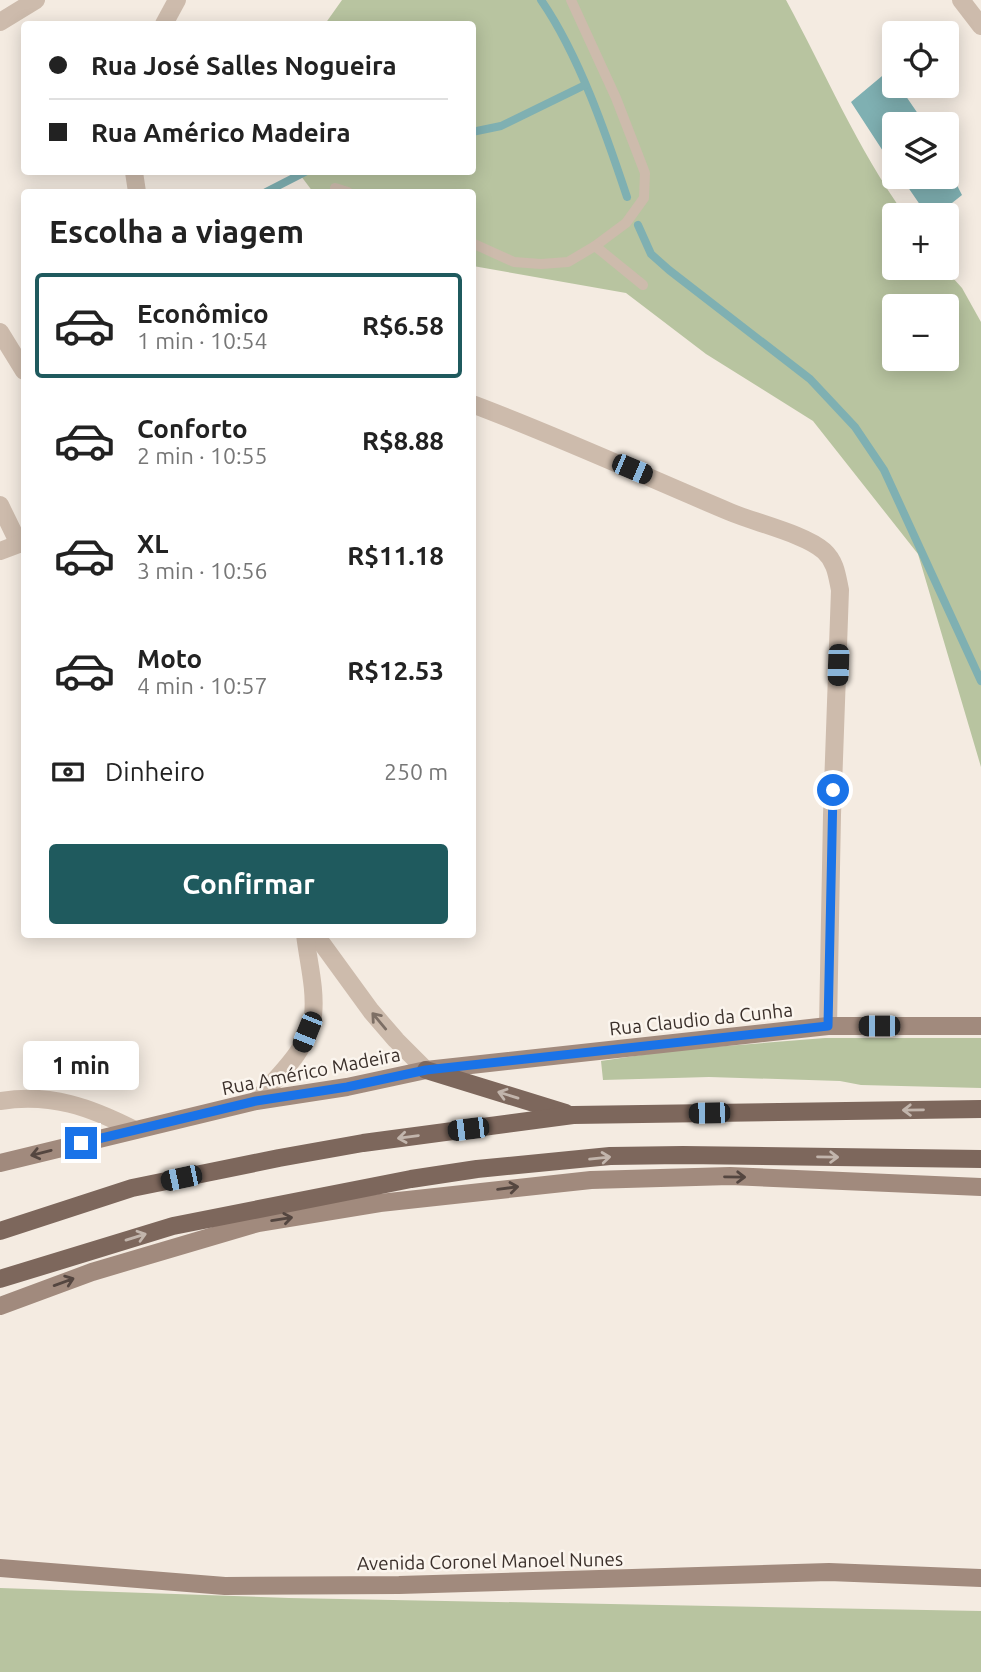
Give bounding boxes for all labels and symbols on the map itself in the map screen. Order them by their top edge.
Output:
car [609,451,656,487]
car [827,644,850,686]
route start [817,774,849,806]
street label: Rua Claudio da Cunha [608,998,794,1040]
car [290,1009,325,1055]
one-way arrow [371,1012,387,1030]
car [859,1016,901,1037]
callout: 1 min [23,1042,139,1090]
street label: Rua Américo Madeira [220,1043,402,1099]
one-way arrow [497,1088,519,1100]
car [688,1102,731,1124]
one-way arrow [902,1104,925,1117]
car [446,1116,491,1142]
route end [65,1127,97,1159]
one-way arrow [397,1130,420,1143]
one-way arrow [31,1147,53,1160]
one-way arrow [816,1150,839,1163]
one-way arrow [589,1151,611,1164]
car [159,1163,204,1193]
one-way arrow [723,1170,746,1184]
one-way arrow [496,1181,519,1194]
one-way arrow [271,1212,293,1225]
one-way arrow [124,1230,146,1243]
one-way arrow [53,1275,75,1287]
street label: Avenida Coronel Manoel Nunes [357,1548,623,1574]

